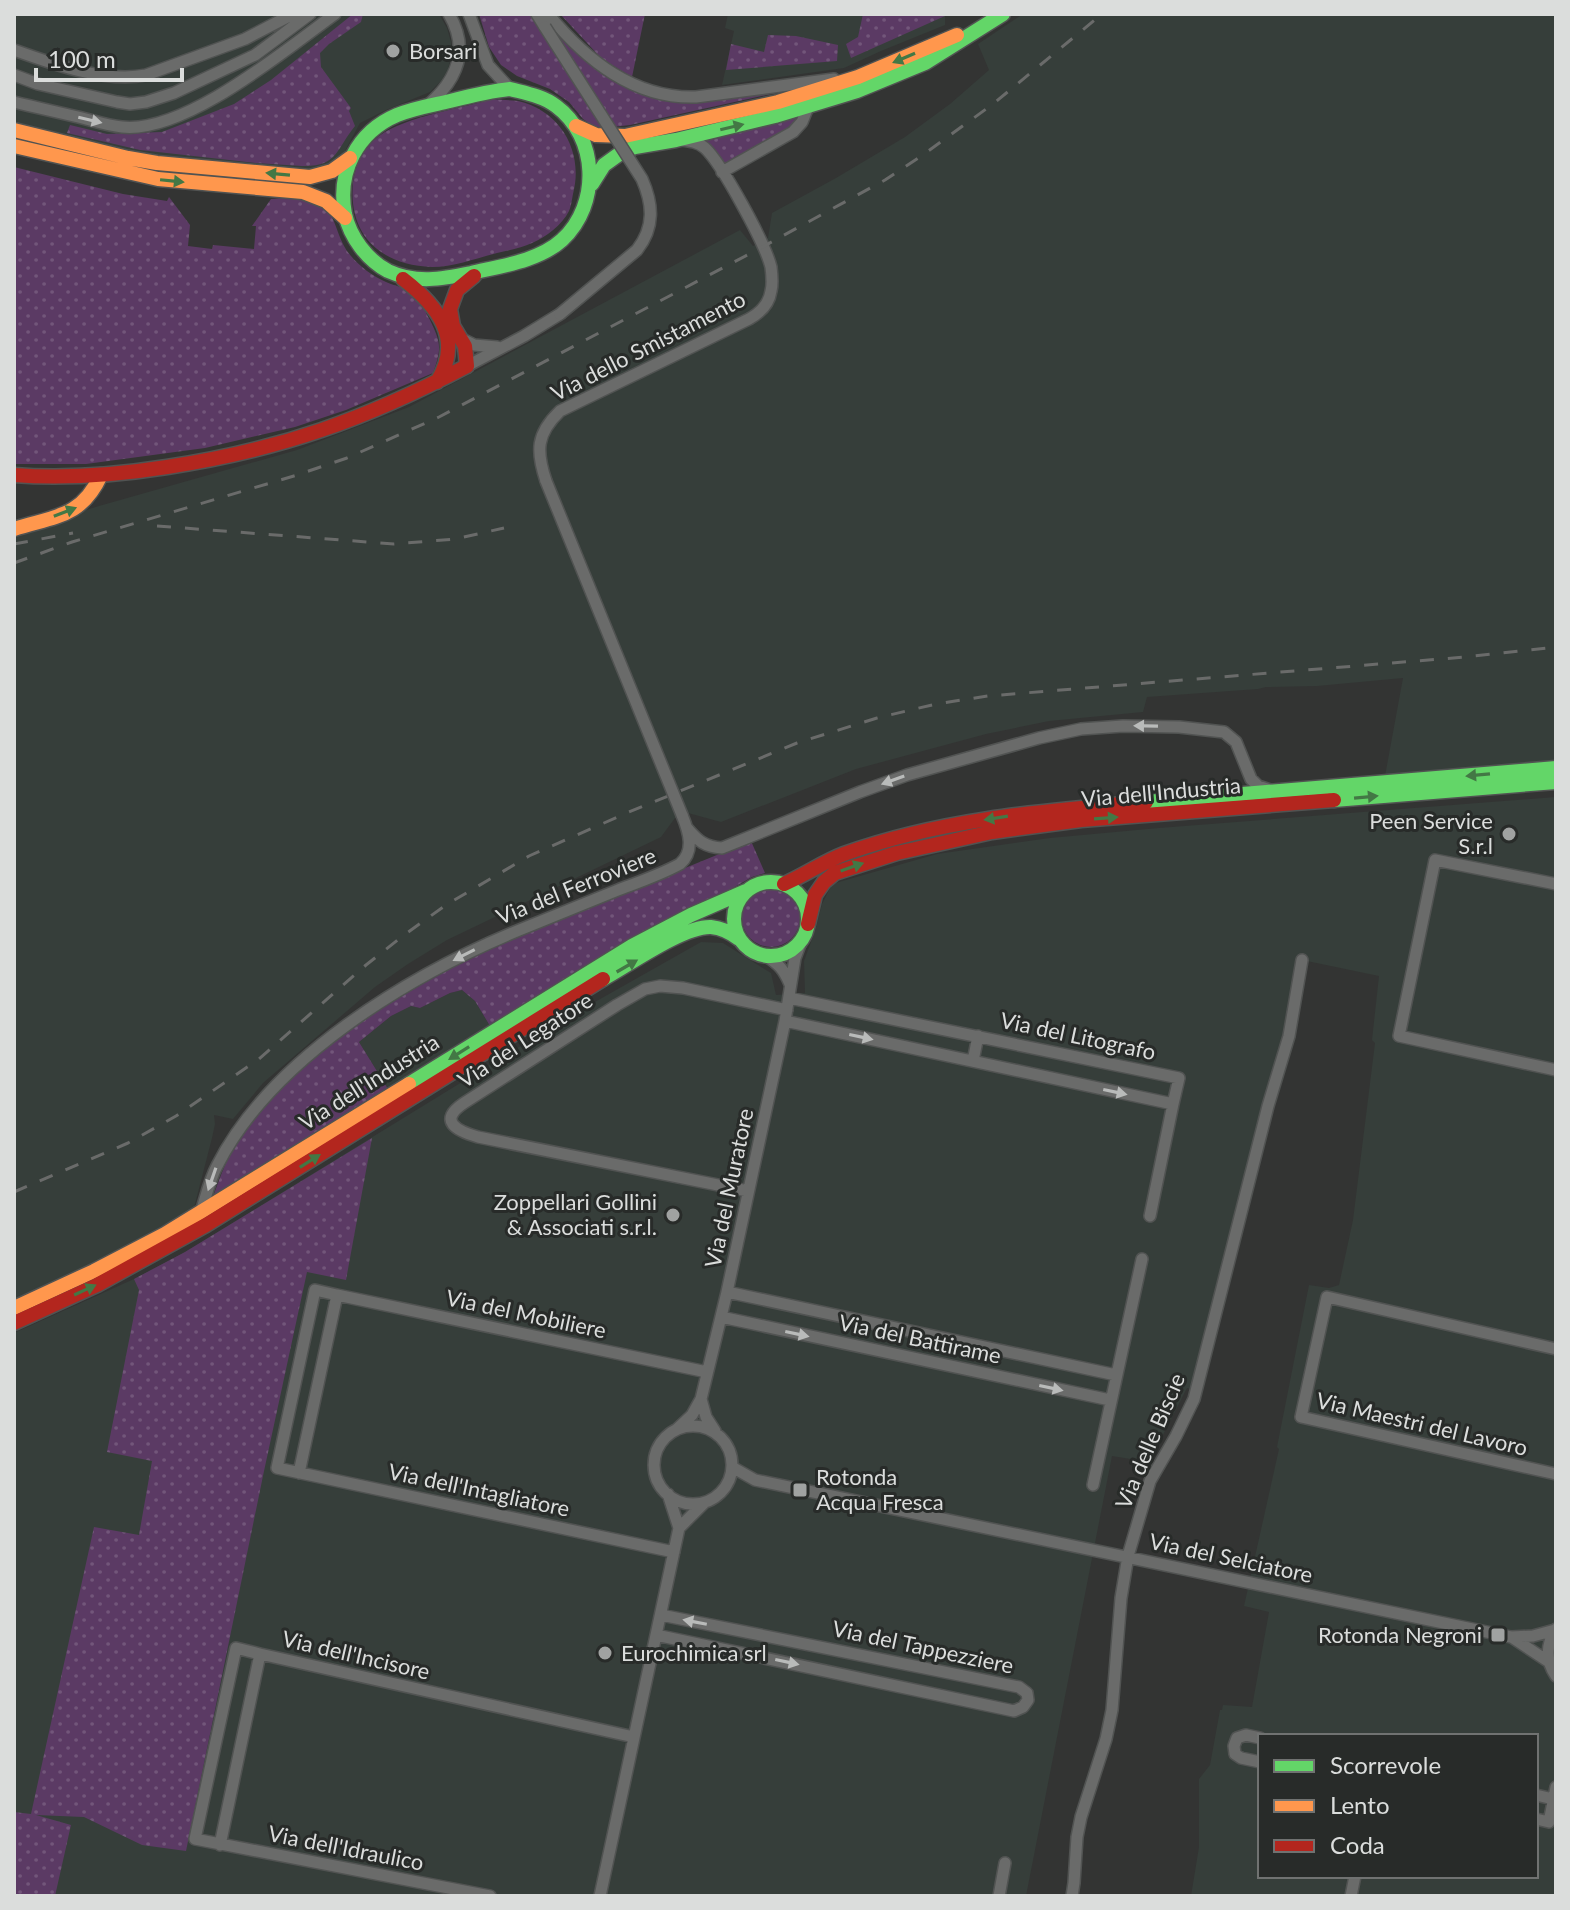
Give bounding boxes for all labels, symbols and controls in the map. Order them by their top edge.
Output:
scale bar [36,32,182,82]
place label: Borsari [409,37,477,64]
marker: Borsari [384,42,402,60]
text: 100 m [48,44,116,73]
one-way arrow [892,51,916,64]
one-way arrow [78,114,103,127]
one-way arrow [719,120,744,132]
one-way arrow [265,168,290,181]
one-way arrow [160,174,185,187]
street label: Via dello Smistamento [546,285,750,406]
one-way arrow [53,505,77,518]
one-way arrow [1133,720,1158,732]
one-way arrow [1465,769,1490,782]
street label: Via dell'Industria [1080,771,1242,812]
one-way arrow [881,774,905,786]
one-way arrow [1354,790,1379,803]
place label: Peen Service S.r.l [1369,807,1493,859]
one-way arrow [1094,811,1119,824]
one-way arrow [983,812,1008,824]
marker: Peen Service S.r.l [1500,825,1518,843]
street label: Via del Ferroviere [492,841,660,930]
one-way arrow [840,861,864,873]
one-way arrow [453,948,476,962]
one-way arrow [616,959,638,973]
street label: Via del Legatore [452,986,597,1093]
street label: Via del Litografo [998,1006,1158,1065]
street label: Via dell'Industria [294,1028,444,1135]
one-way arrow [849,1032,874,1044]
one-way arrow [448,1045,470,1059]
one-way arrow [1103,1086,1128,1098]
street label: Via del Muratore [698,1106,759,1270]
one-way arrow [299,1154,321,1168]
one-way arrow [206,1167,218,1191]
place label: Zoppellari Gollini & Associati s.r.l. [494,1188,657,1240]
marker: Zoppellari Gollini & Associati s.r.l. [664,1206,682,1224]
one-way arrow [73,1283,97,1297]
street label: Via del Mobiliere [444,1283,609,1344]
street label: Via del Battirame [836,1308,1004,1369]
one-way arrow [785,1328,810,1341]
street label: Via delle Biscie [1109,1369,1190,1513]
one-way arrow [1039,1382,1064,1395]
street label: Via Maestri del Lavoro [1314,1386,1530,1461]
street label: Via dell'Intagliatore [386,1457,572,1522]
place label: Rotonda Acqua Fresca [816,1463,944,1515]
marker: Rotonda Acqua Fresca [791,1481,809,1499]
street label: Via del Selciatore [1147,1527,1315,1588]
street label: Via del Tappezziere [830,1614,1016,1679]
one-way arrow [682,1615,707,1628]
place label: Rotonda Negroni [1318,1621,1482,1648]
street label: Via dell'Incisore [280,1624,433,1685]
marker: Rotonda Negroni [1489,1626,1507,1644]
place label: Eurochimica srl [621,1639,767,1666]
marker: Eurochimica srl [596,1644,614,1662]
one-way arrow [775,1656,800,1669]
legend [1258,1734,1538,1878]
text: Scorrevole [1330,1750,1441,1779]
text: Lento [1330,1790,1390,1819]
street label: Via dell'Idraulico [266,1819,426,1876]
text: Coda [1330,1830,1385,1859]

